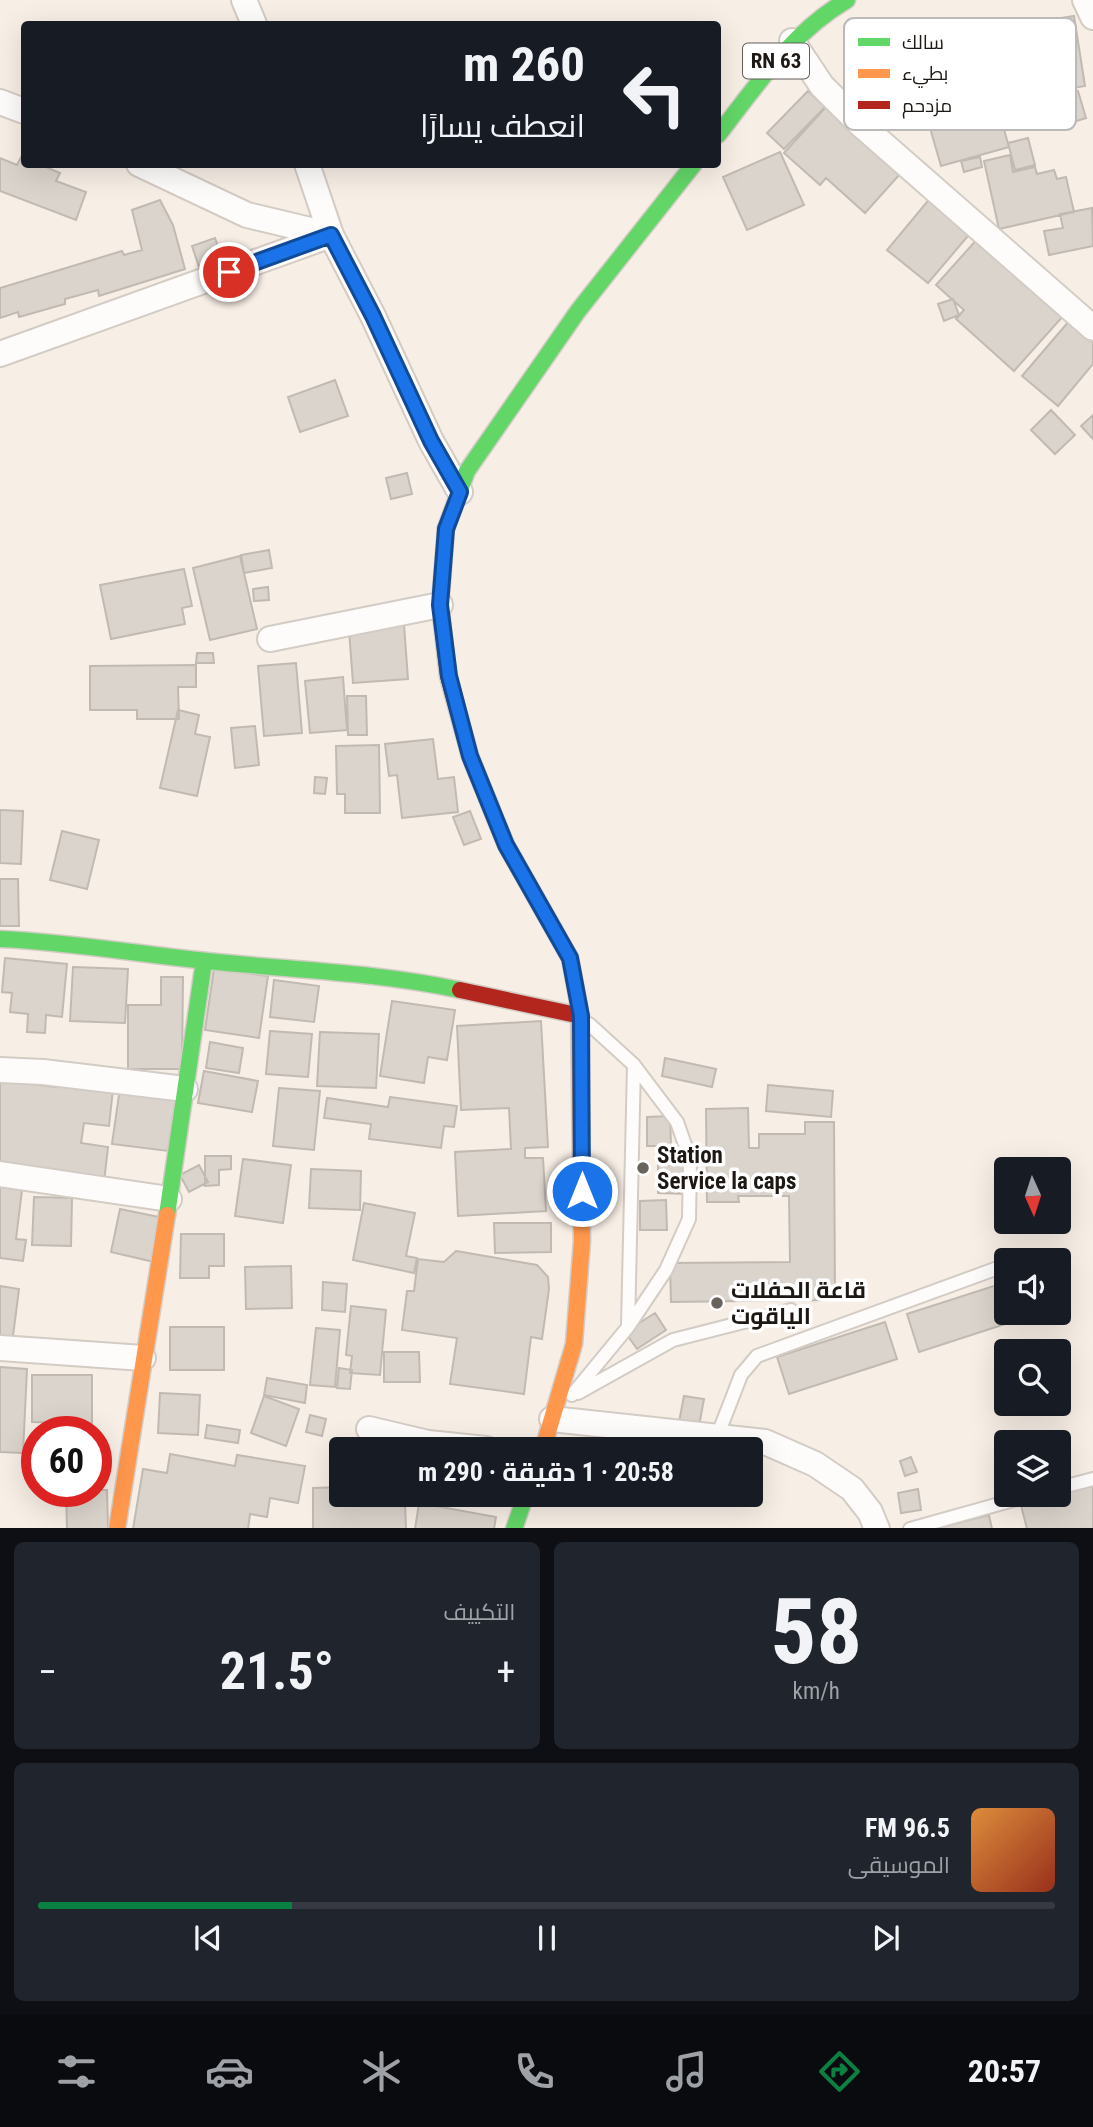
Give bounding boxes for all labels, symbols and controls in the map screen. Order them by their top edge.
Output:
legend [844,18,1076,130]
text: سالك [902,31,944,54]
text: 260 m [463,36,585,93]
road number: RN 63 [743,43,809,78]
icon: left [609,49,700,140]
text: بطيء [902,62,948,88]
text: مزدحم [902,94,952,119]
text: انعطف يسارًا [420,107,585,145]
pin [199,242,259,302]
icon: arrive [210,253,248,291]
place label: Station Service la caps [657,1142,796,1195]
position arrow [545,1154,619,1228]
north arrow [994,1157,1071,1234]
map controls [994,1157,1071,1507]
marker: Station Service la caps [635,1160,651,1176]
button: sound [994,1248,1071,1325]
place label: قاعة الحفلات الياقوت [731,1277,866,1330]
marker: قاعة الحفلات الياقوت [709,1295,725,1311]
button: search [994,1339,1071,1416]
speed limit sign: 60 [21,1416,112,1507]
button: layers [994,1430,1071,1507]
text: 20:58 · 1 دقيقة · 290 m [418,1457,674,1487]
text: 58 [770,1579,862,1685]
text: التكييف [443,1599,516,1626]
text: 21.5° [220,1641,334,1702]
text: − [38,1650,57,1694]
text: + [497,1650,515,1694]
text: km/h [793,1678,840,1705]
text: 96.5 FM [865,1813,950,1843]
text: الموسيقى [848,1852,950,1879]
icon: previous [189,1919,227,1957]
icon: pause [528,1919,566,1957]
icon: next [867,1919,905,1957]
icon: filters [52,2047,101,2096]
icon: car [205,2047,254,2096]
icon: climate [357,2047,406,2096]
icon: phone [510,2047,559,2096]
icon: music [662,2047,711,2096]
icon: directions [815,2047,864,2096]
text: 20:57 [968,2052,1041,2090]

